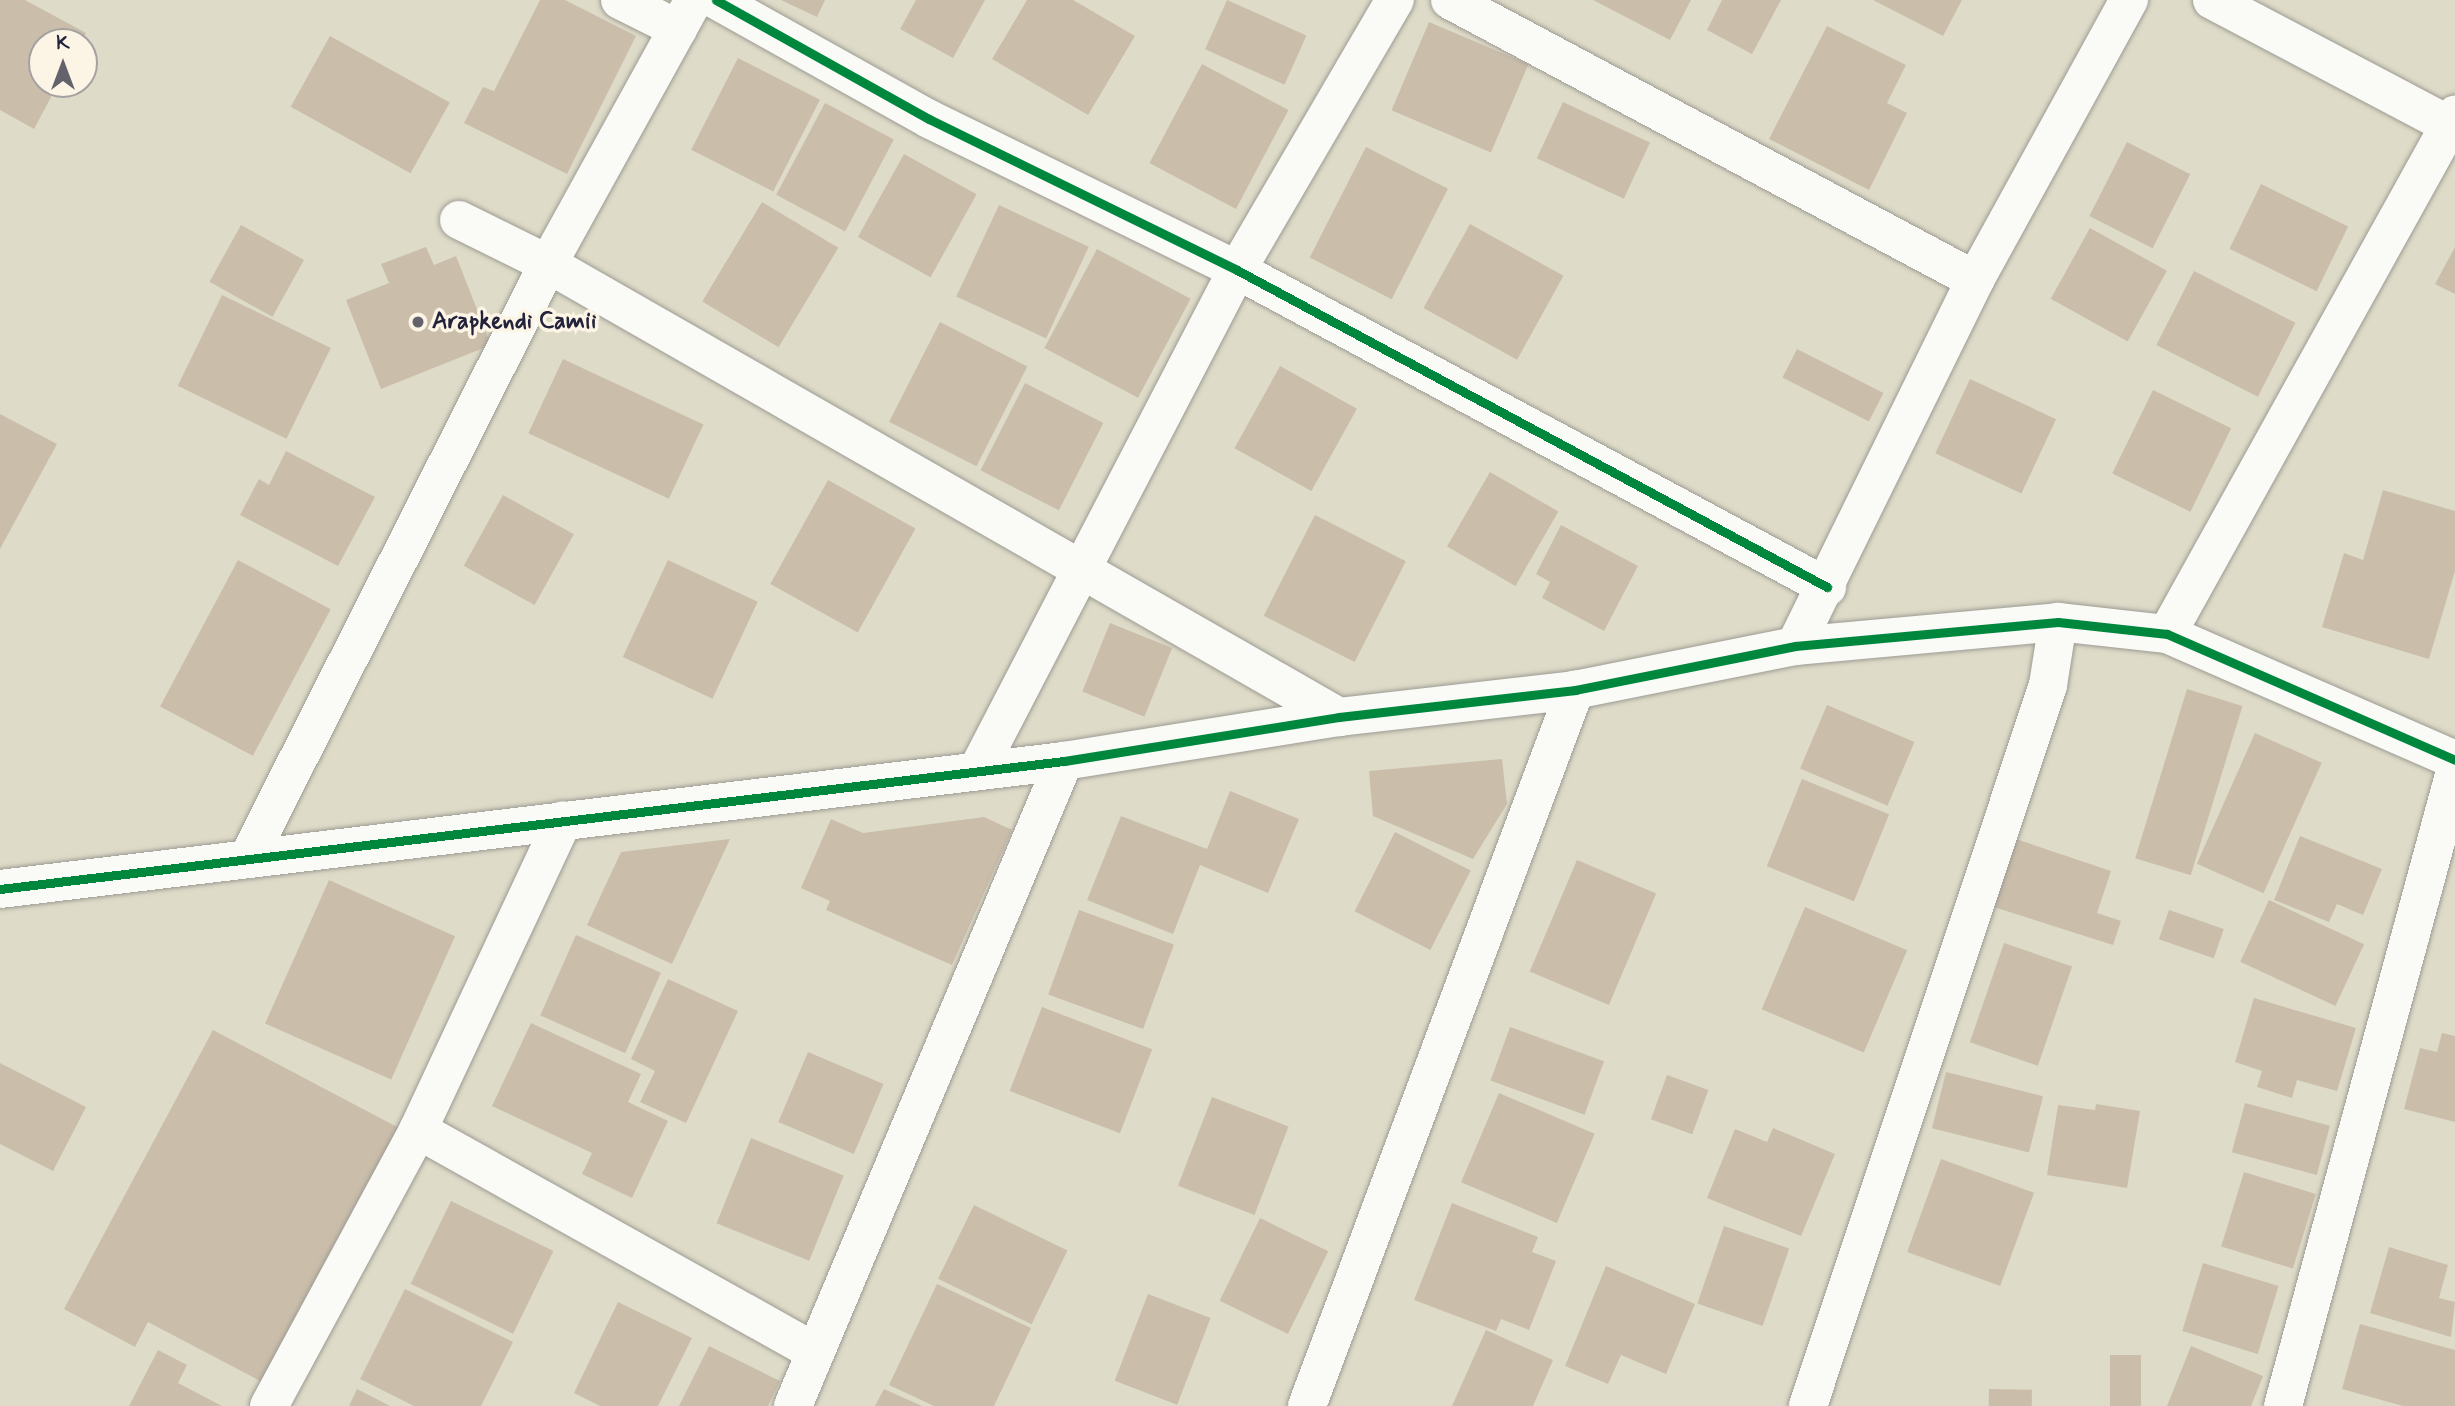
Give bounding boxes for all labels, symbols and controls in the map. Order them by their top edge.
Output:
north arrow [28,28,98,98]
text: K [56,31,70,56]
place label: Arapkendi Camii [432,308,603,336]
marker: Arapkendi Camii [410,314,426,330]

